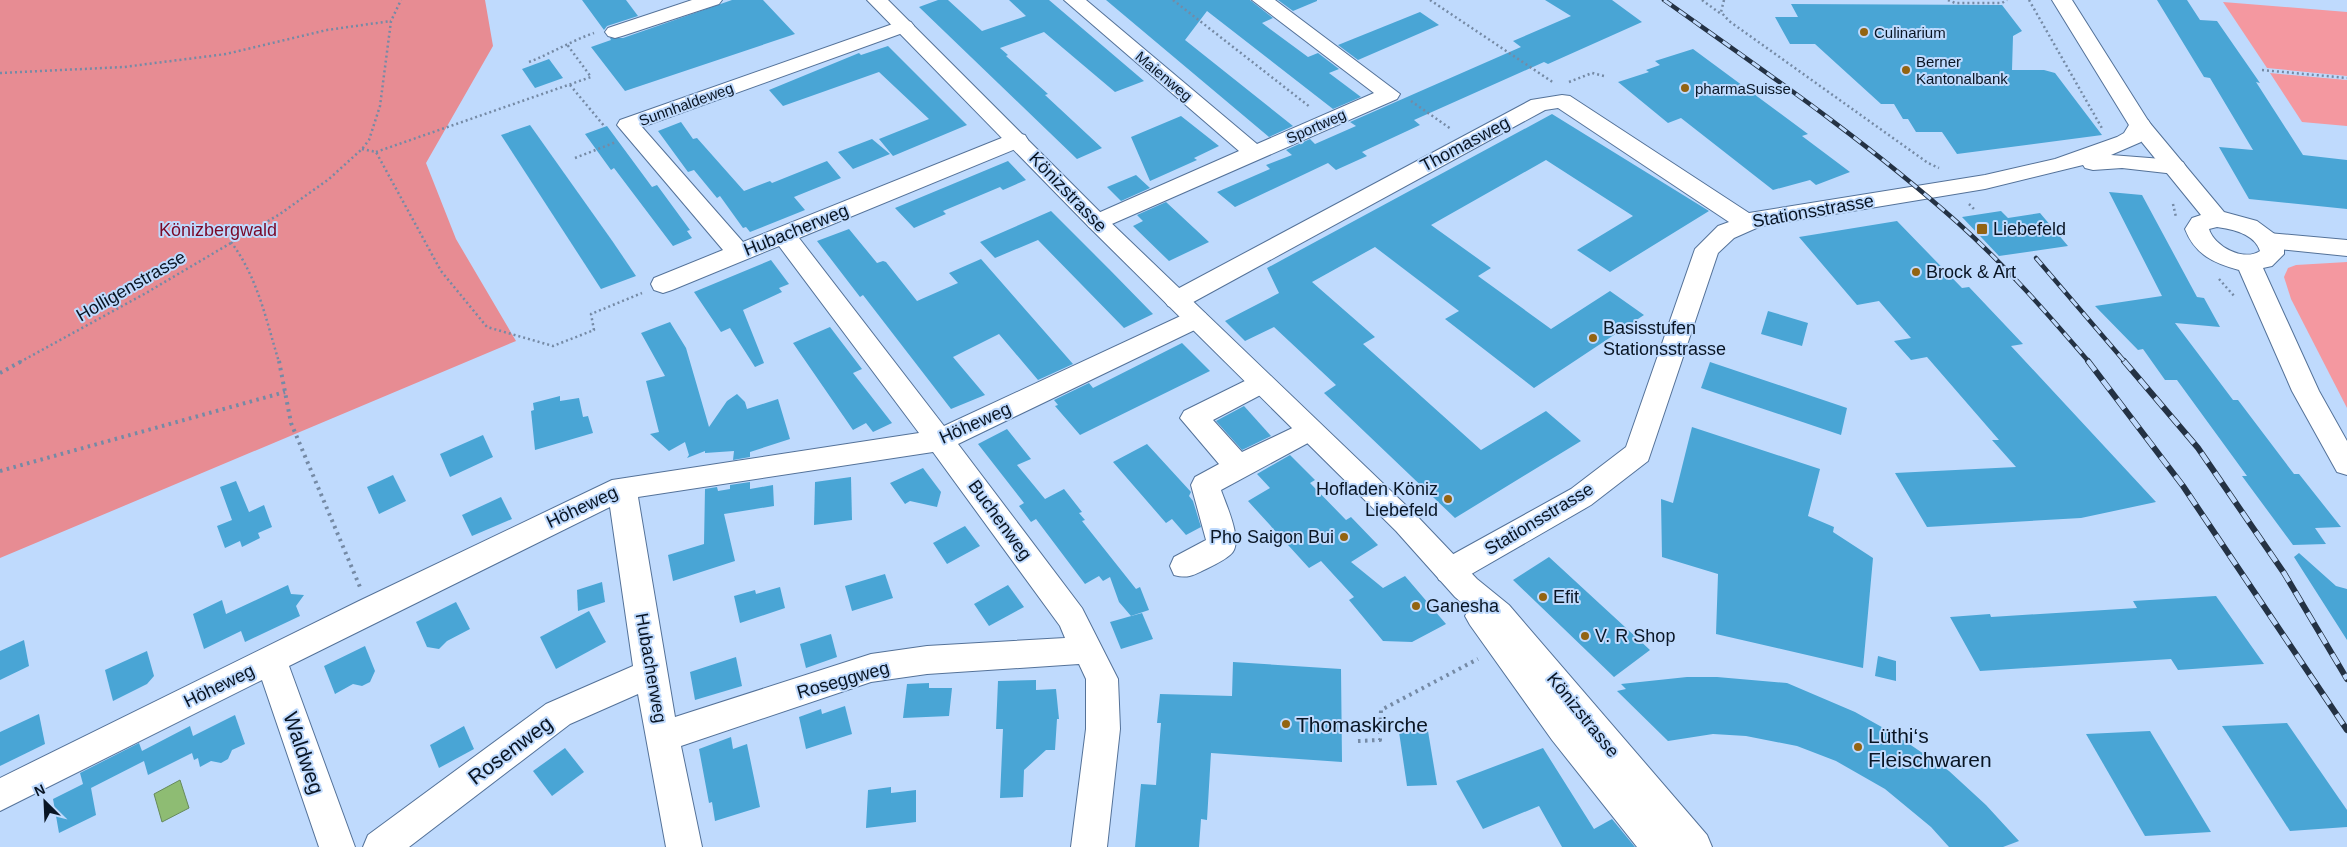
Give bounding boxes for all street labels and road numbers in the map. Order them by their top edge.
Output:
street label: Maienweg [1132,48,1196,104]
street label: Sunnhaldeweg [636,79,736,129]
street label: Sportweg [1284,105,1348,147]
street label: Thomasweg [1417,112,1513,176]
street label: Könizstrasse [1025,148,1111,236]
street label: Stationsstrasse [1751,190,1875,232]
street label: Hubacherweg [741,200,851,260]
street label: Holligenstrasse [73,247,189,325]
street label: Höheweg [936,398,1014,448]
street label: Buchenweg [964,476,1036,564]
street label: Stationsstrasse [1481,479,1597,559]
street label: Höheweg [543,482,621,532]
street label: Hubacherweg [632,612,670,724]
street label: Roseggweg [795,657,891,703]
street label: Höheweg [180,660,258,712]
street label: Könizstrasse [1543,669,1623,761]
street label: Waldweg [279,709,329,797]
street label: Rosenweg [463,711,557,789]

